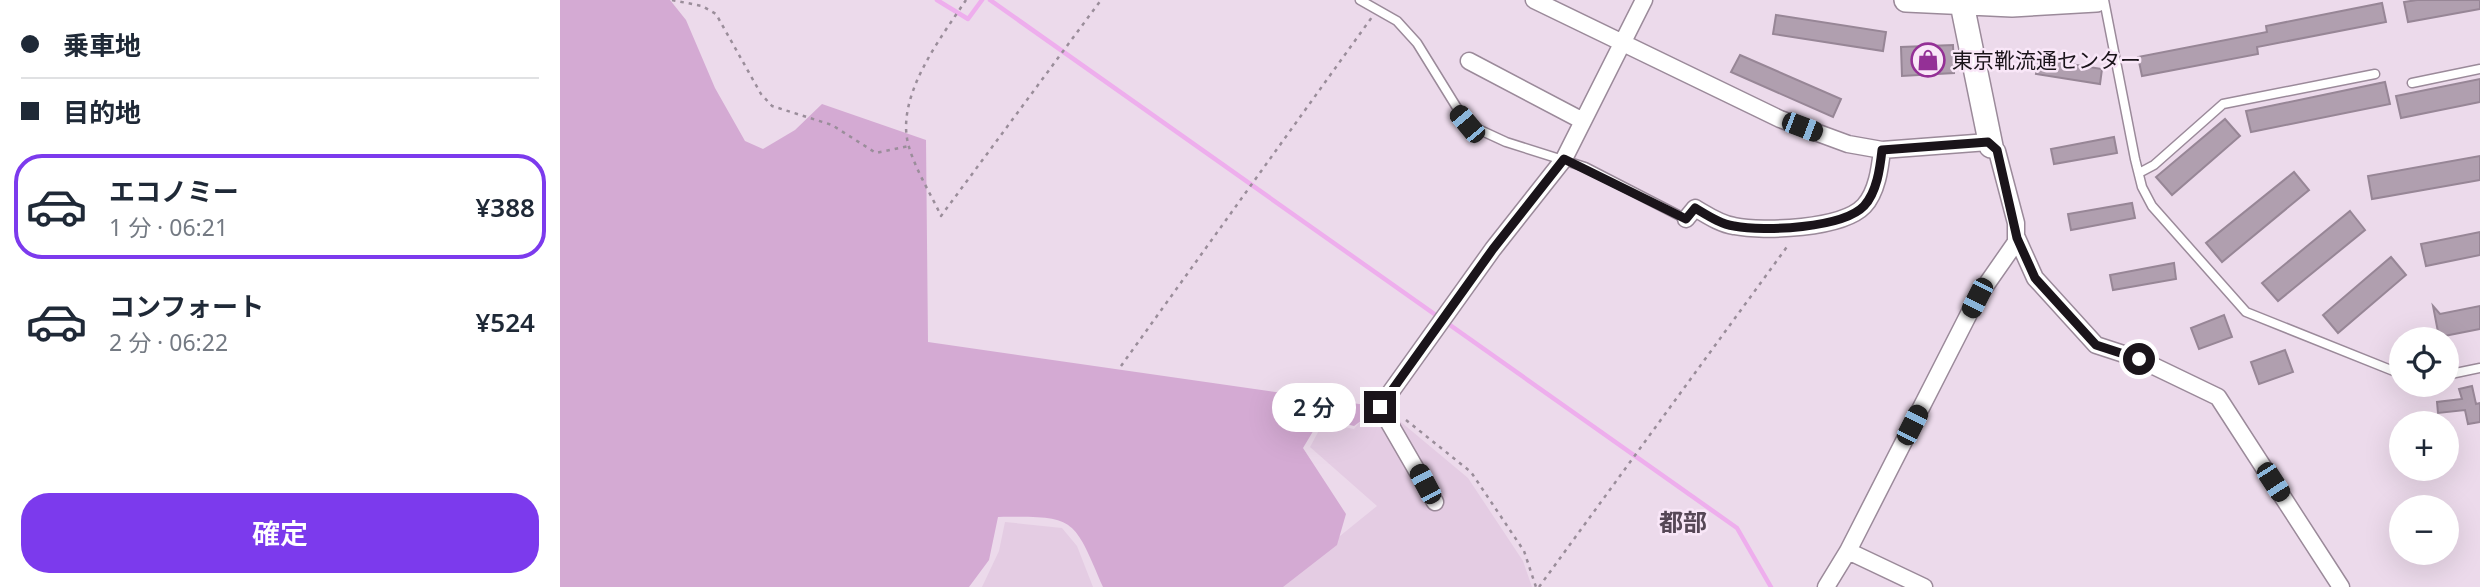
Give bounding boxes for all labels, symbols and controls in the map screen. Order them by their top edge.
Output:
text: 乗車地 [63,27,141,63]
shop icon: 東京靴流通センター [1909,41,1947,79]
place label: 東京靴流通センター [1952,46,2141,74]
text: 目的地 [63,94,141,130]
car [1446,101,1489,147]
car [1779,110,1826,144]
text: エコノミー [109,173,239,209]
icon: car [25,175,88,238]
text: ¥388 [476,189,535,225]
text: 1 分 · 06:21 [109,211,228,243]
car [1959,275,1996,321]
text: コンフォート [109,288,264,324]
icon: car [25,290,88,353]
text: ¥524 [476,304,535,340]
text: 2 分 · 06:22 [109,326,228,358]
map controls [2389,327,2459,565]
button: locate [2389,327,2459,397]
route start [2123,343,2155,375]
callout: 2 分 [1272,382,1356,432]
text: 2 分 [1293,391,1335,423]
route end [1364,391,1396,423]
car [1894,402,1931,448]
button: + [2389,411,2459,481]
car [2253,459,2294,505]
car [1406,461,1445,507]
button: 確定 [21,493,539,573]
button: − [2389,495,2459,565]
district label: 都部 [1659,505,1707,538]

